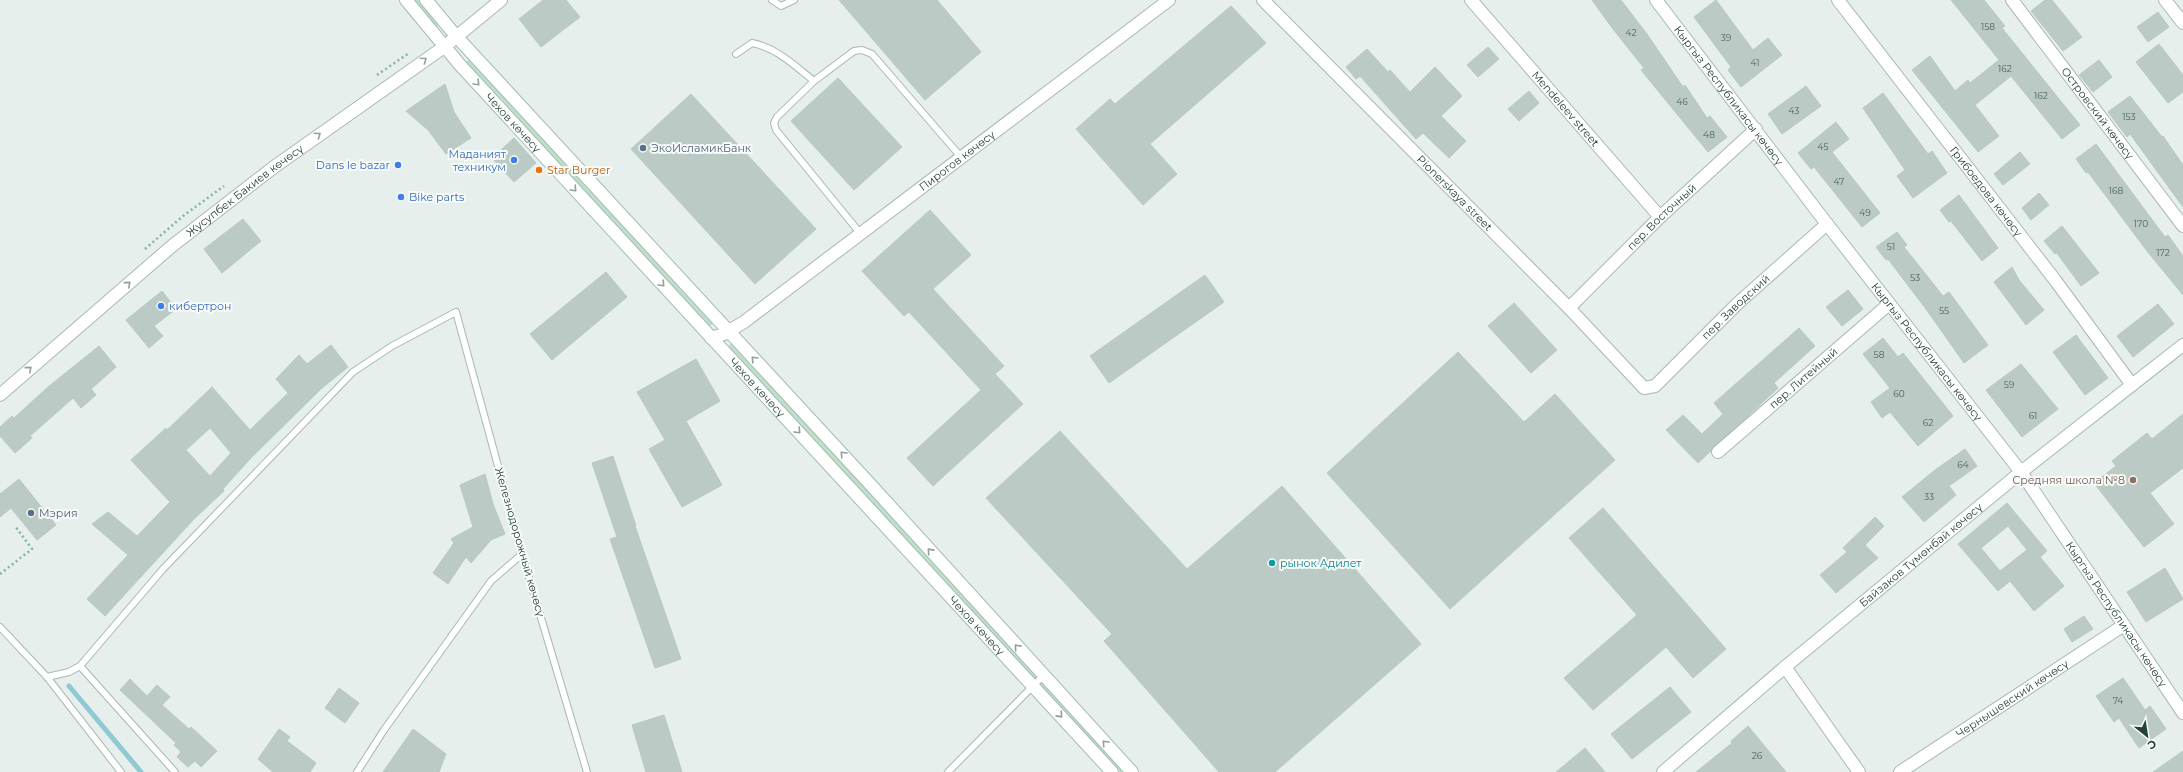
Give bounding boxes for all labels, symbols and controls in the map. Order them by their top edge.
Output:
house number: 158 [1981,21,1995,32]
street label: Кыргыз Республикасы көчөсү [1671,23,1787,169]
house number: 42 [1625,27,1637,38]
house number: 39 [1721,32,1732,43]
house number: 41 [1751,57,1759,68]
one-way arrow [420,58,427,65]
house number: 162 [1998,63,2012,74]
street label: Островский көчөсү [2058,65,2137,163]
street label: Mendeleev street [1529,68,1603,150]
one-way arrow [472,78,479,86]
street label: Чехов көчөсү [482,90,545,156]
house number: 162 [2034,90,2048,101]
house number: 46 [1676,96,1688,107]
house number: 43 [1789,105,1799,116]
house number: 153 [2122,111,2136,122]
street label: Пирогов көчөсү [916,127,998,194]
house number: 48 [1703,129,1715,140]
one-way arrow [314,132,321,140]
street label: Жусупбек Бакиев көчөсү [183,141,307,240]
place label: ЭкоИсламикБанк [651,141,752,155]
house number: 45 [1817,141,1829,152]
marker: ЭкоИсламикБанк [638,143,648,153]
street label: Грибоедова көчөсү [1947,143,2026,240]
place label: Маданият техникум [449,147,507,174]
street label: Pionerskaya street [1414,152,1496,234]
marker: Маданият техникум [509,155,519,165]
place label: Dans le bazar [316,158,390,172]
marker: Dans le bazar [393,160,403,170]
place label: Star Burger [547,163,610,177]
marker: Star Burger [534,165,544,175]
house number: 47 [1834,176,1844,187]
street label: пер. Восточный [1624,180,1699,253]
one-way arrow [570,184,577,192]
house number: 168 [2109,185,2123,196]
place label: Bike parts [409,190,465,204]
marker: Bike parts [396,192,406,202]
house number: 49 [1859,207,1871,218]
house number: 170 [2134,218,2148,229]
house number: 51 [1887,241,1895,252]
house number: 172 [2156,247,2170,258]
street label: пер. Заводский [1699,271,1773,342]
house number: 53 [1910,272,1920,283]
one-way arrow [658,280,665,287]
street label: Кыргыз Республикасы көчөсү [1868,280,1986,424]
one-way arrow [123,282,131,289]
place label: кибертрон [169,299,232,313]
marker: кибертрон [156,301,166,311]
house number: 55 [1939,305,1949,316]
street label: пер. Литейный [1766,345,1841,412]
house number: 58 [1874,349,1885,360]
street label: Чехов көчөсү [726,355,789,421]
one-way arrow [752,356,759,364]
one-way arrow [25,367,32,374]
house number: 59 [2004,379,2015,390]
house number: 60 [1893,388,1905,399]
house number: 61 [2029,410,2037,421]
house number: 62 [1923,417,1933,428]
one-way arrow [793,427,800,434]
one-way arrow [840,452,847,459]
house number: 64 [1957,459,1969,470]
street label: Железнодорожный көчөсү [492,466,548,619]
place label: Средняя школа №8 [2012,473,2125,487]
marker: Средняя школа №8 [2128,475,2138,485]
house number: 33 [1924,491,1934,502]
street label: Байзаков Түмөнбай көчөсү [1856,499,1986,610]
place label: Мэрия [39,506,78,520]
marker: Мэрия [26,508,36,518]
street label: Кыргыз Республикасы көчөсү [2063,539,2171,690]
one-way arrow [928,548,935,555]
place label: рынок Адилет [1280,556,1362,570]
marker: рынок Адилет [1267,558,1277,568]
street label: Чехов көчөсү [946,593,1008,659]
one-way arrow [1014,644,1022,652]
street label: Чернышевский көчөсү [1953,656,2072,740]
house number: 74 [2113,695,2123,706]
one-way arrow [1055,710,1062,718]
north arrow [2127,716,2167,756]
text: С [2145,737,2159,753]
one-way arrow [1103,740,1110,748]
house number: 26 [1752,750,1763,761]

